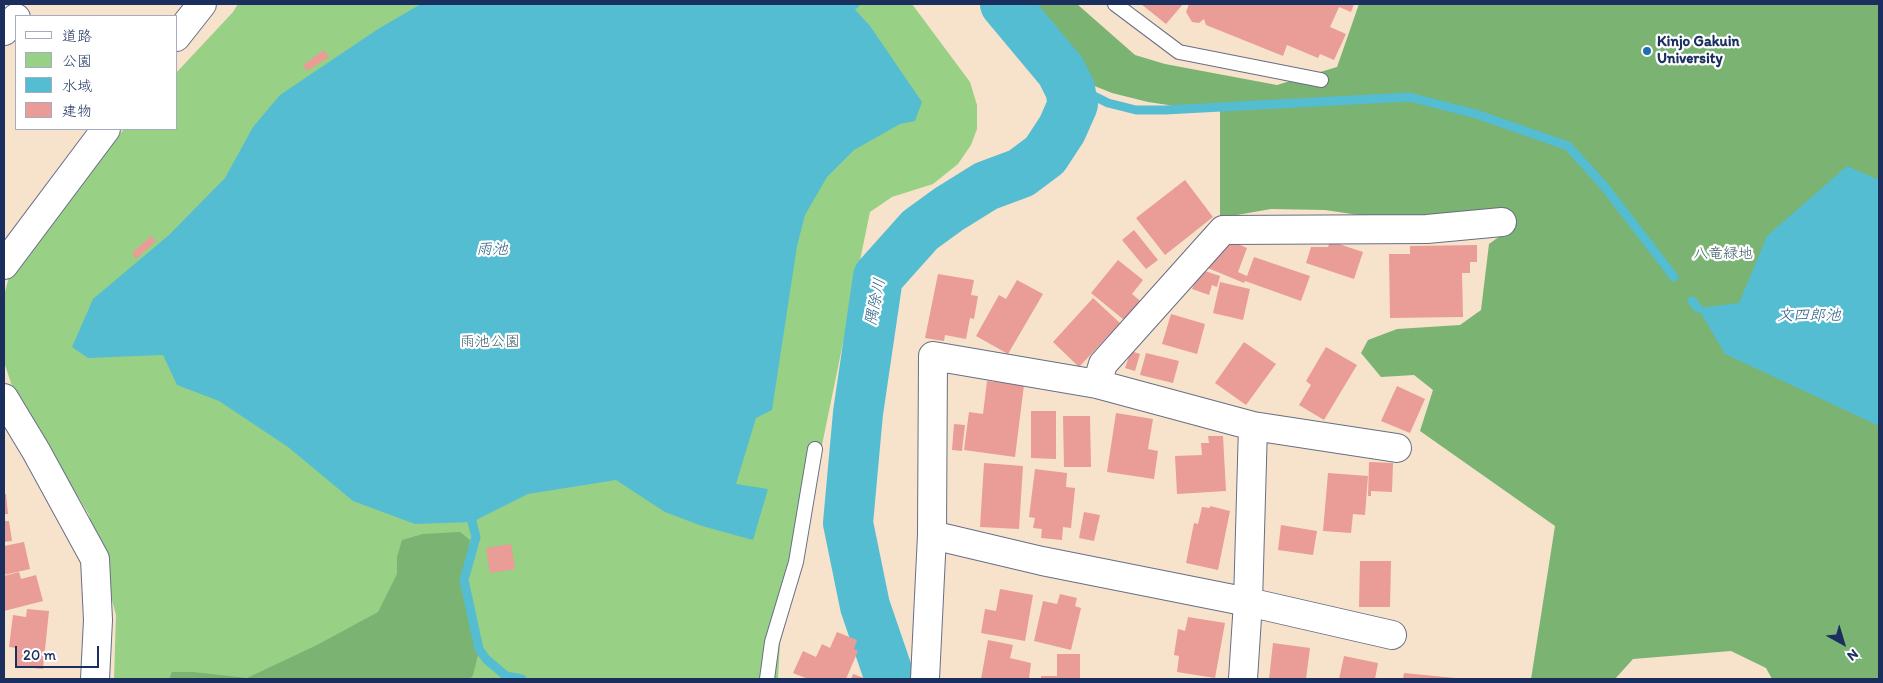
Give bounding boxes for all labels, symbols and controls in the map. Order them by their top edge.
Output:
legend [15,15,178,130]
text: 道路 [62,27,92,45]
place label: Kinjo Gakuin University [1657,33,1740,68]
marker: Kinjo Gakuin University [1641,45,1653,57]
text: 公園 [62,52,92,70]
text: 水域 [62,77,92,95]
text: 建物 [62,102,92,120]
water label: 雨池 [476,240,508,260]
park label: 八竜緑地 [1693,245,1753,263]
water label: 隅除川 [862,277,890,327]
water label: 文四郎池 [1777,306,1841,326]
park label: 雨池公園 [460,333,520,351]
north arrow [1818,618,1868,668]
scale bar [18,636,101,668]
text: N [1844,645,1862,665]
text: 20 m [23,646,56,664]

